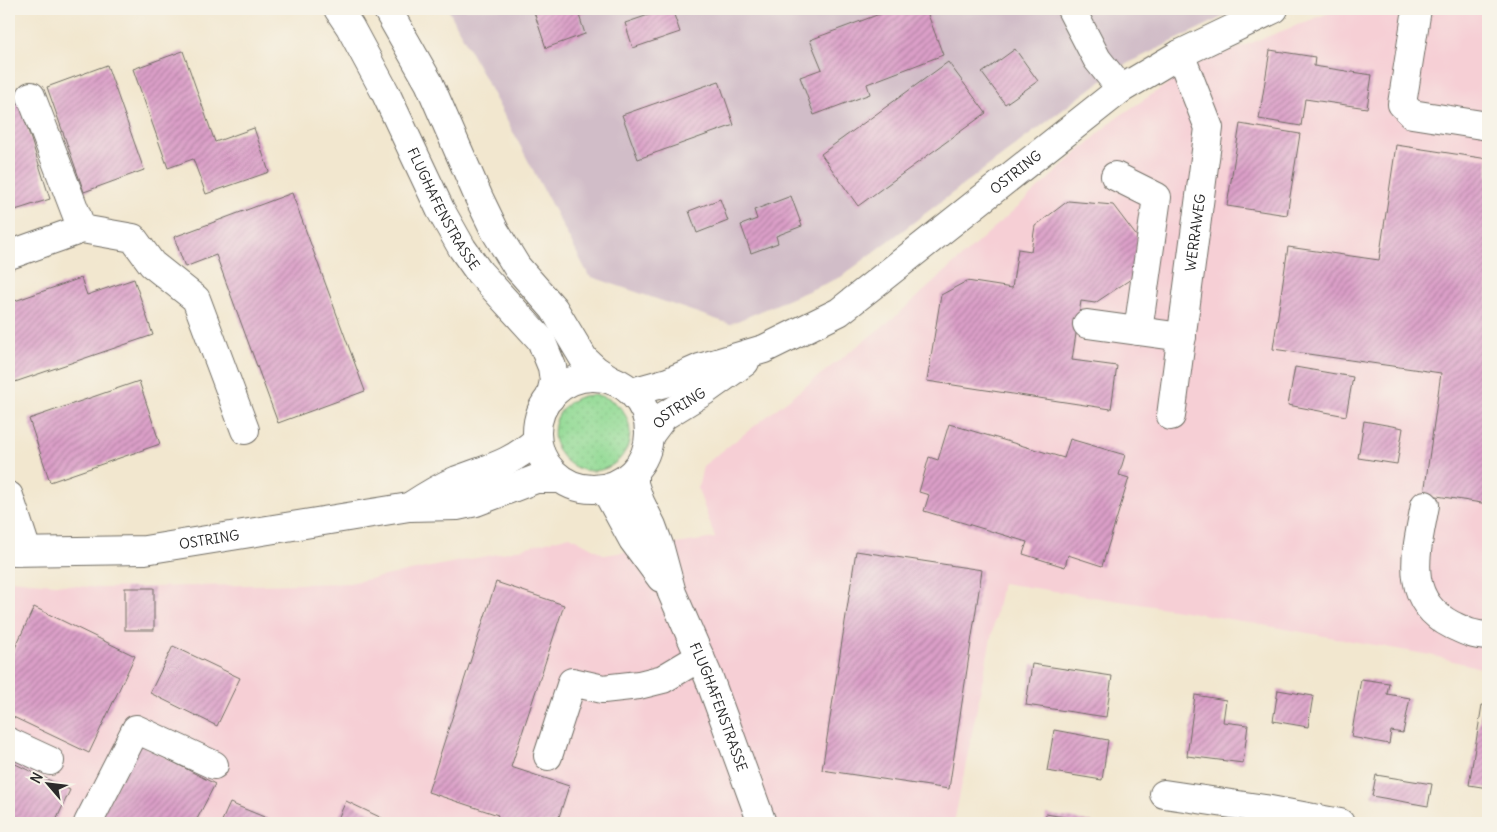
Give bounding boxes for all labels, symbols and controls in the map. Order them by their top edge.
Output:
street label: FLUGHAFENSTRASSE [403,144,484,273]
street label: OSTRING [986,146,1045,198]
street label: WERRAWEG [1181,193,1209,273]
street label: OSTRING [649,383,709,432]
street label: OSTRING [178,526,241,553]
street label: FLUGHAFENSTRASSE [686,640,751,774]
north arrow [22,760,72,810]
text: N [26,769,47,786]

